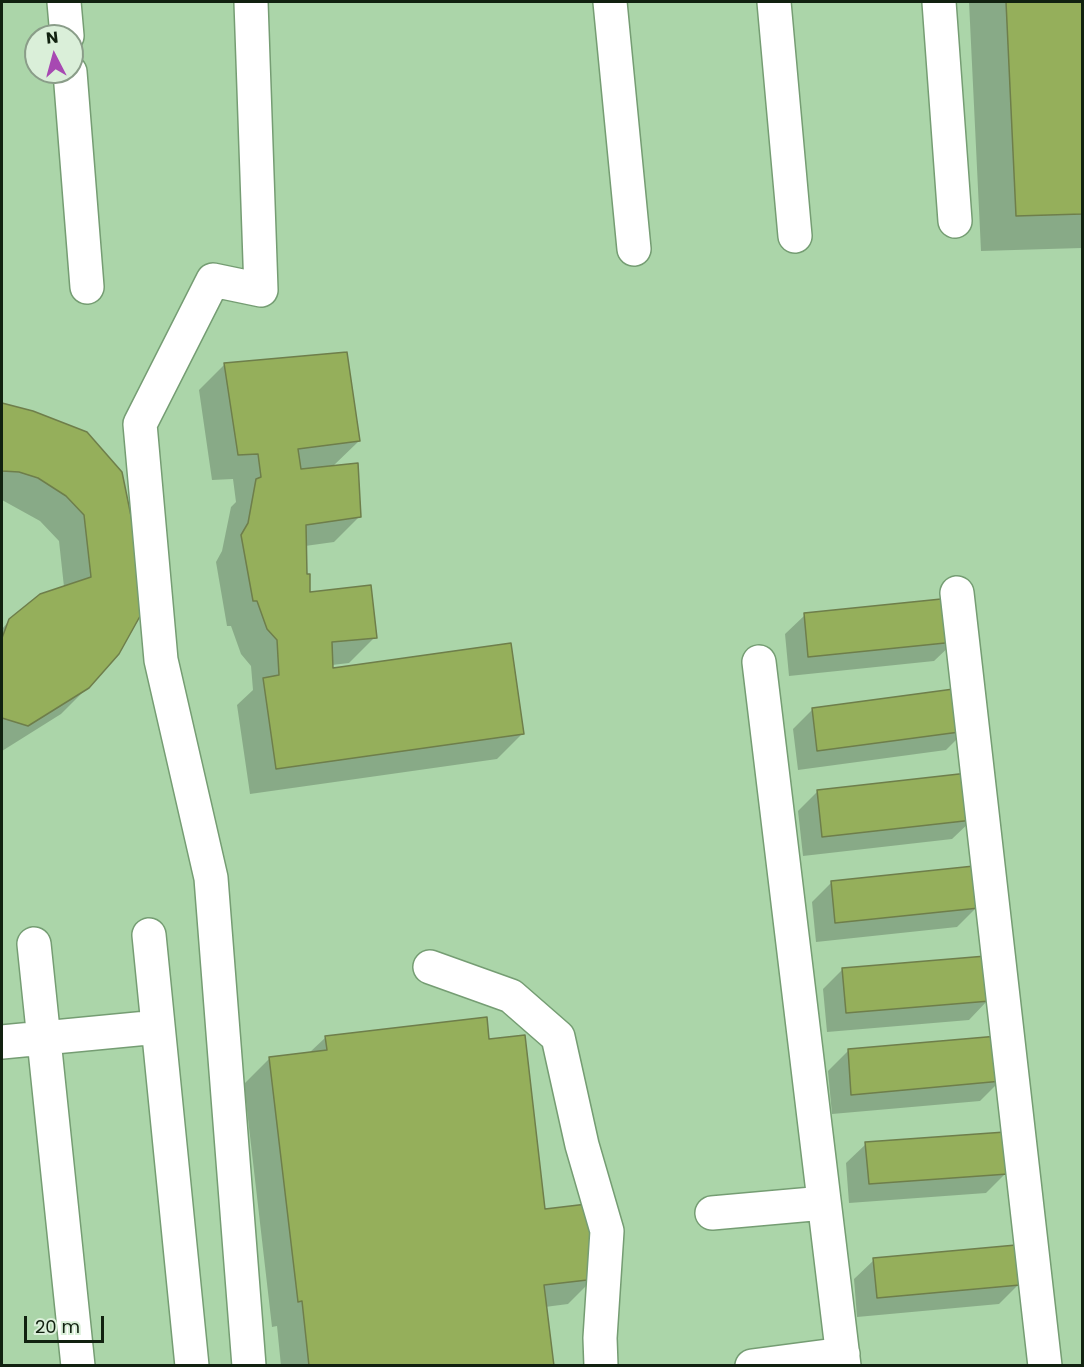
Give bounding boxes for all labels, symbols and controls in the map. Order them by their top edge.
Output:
north arrow [24,24,84,84]
text: N [45,26,59,50]
scale bar [27,1304,106,1342]
text: 20 m [35,1314,80,1339]

